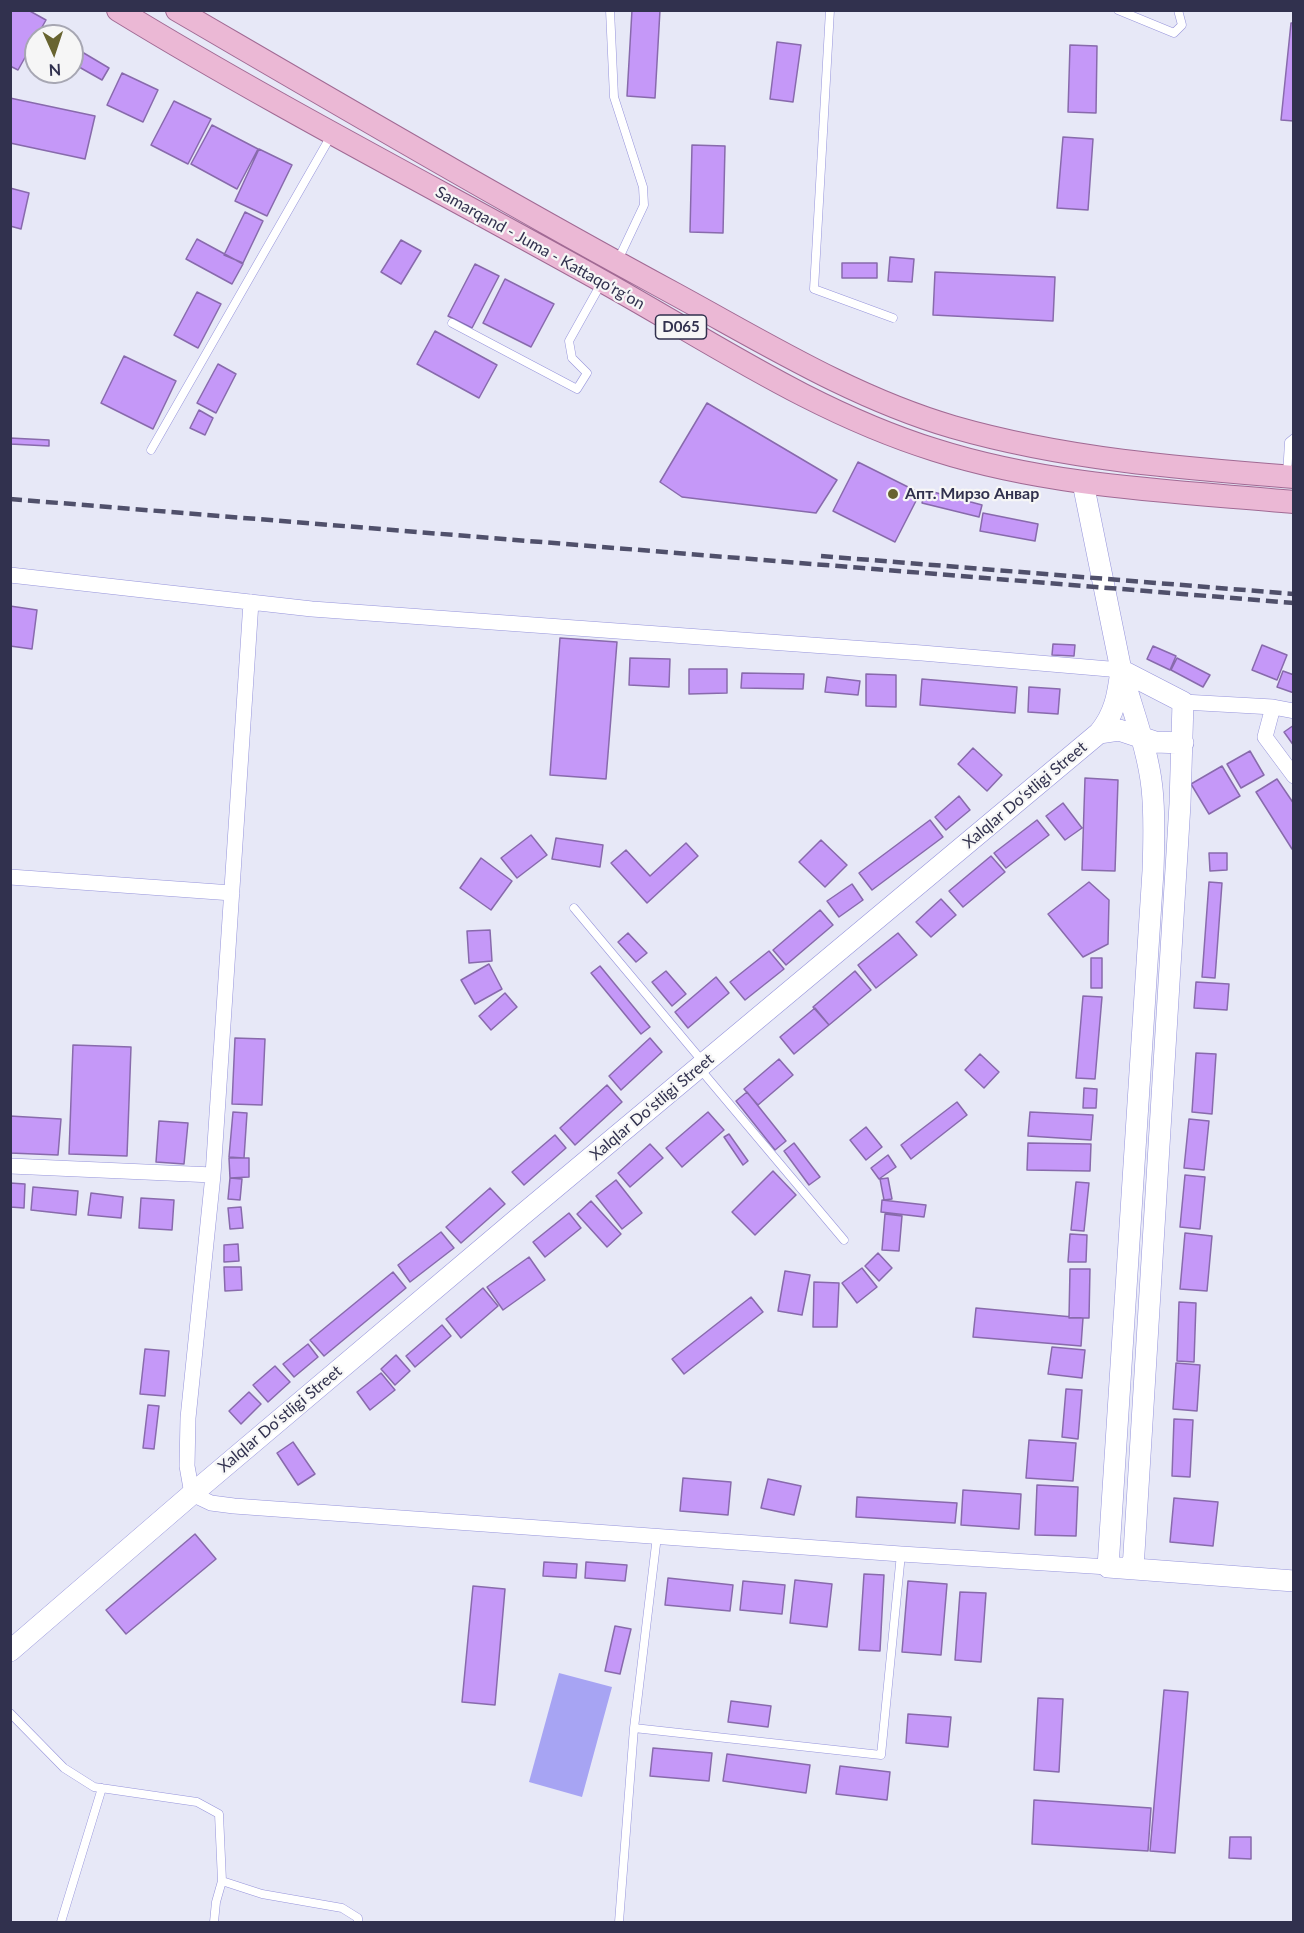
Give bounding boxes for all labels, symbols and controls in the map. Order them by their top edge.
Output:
north arrow [24,24,84,84]
text: N [48,61,62,80]
street label: Samarqand - Juma - Kattaqo‘rg‘on [432,182,648,314]
road number: D065 [656,315,706,339]
place label: Апт. Мирзо Анвар [905,484,1039,504]
marker: Апт. Мирзо Анвар [886,487,900,501]
street label: Xalqlar Doʻstligi Street [959,738,1091,852]
street label: Xalqlar Doʻstligi Street [586,1050,718,1164]
street label: Xalqlar Doʻstligi Street [214,1362,346,1476]

